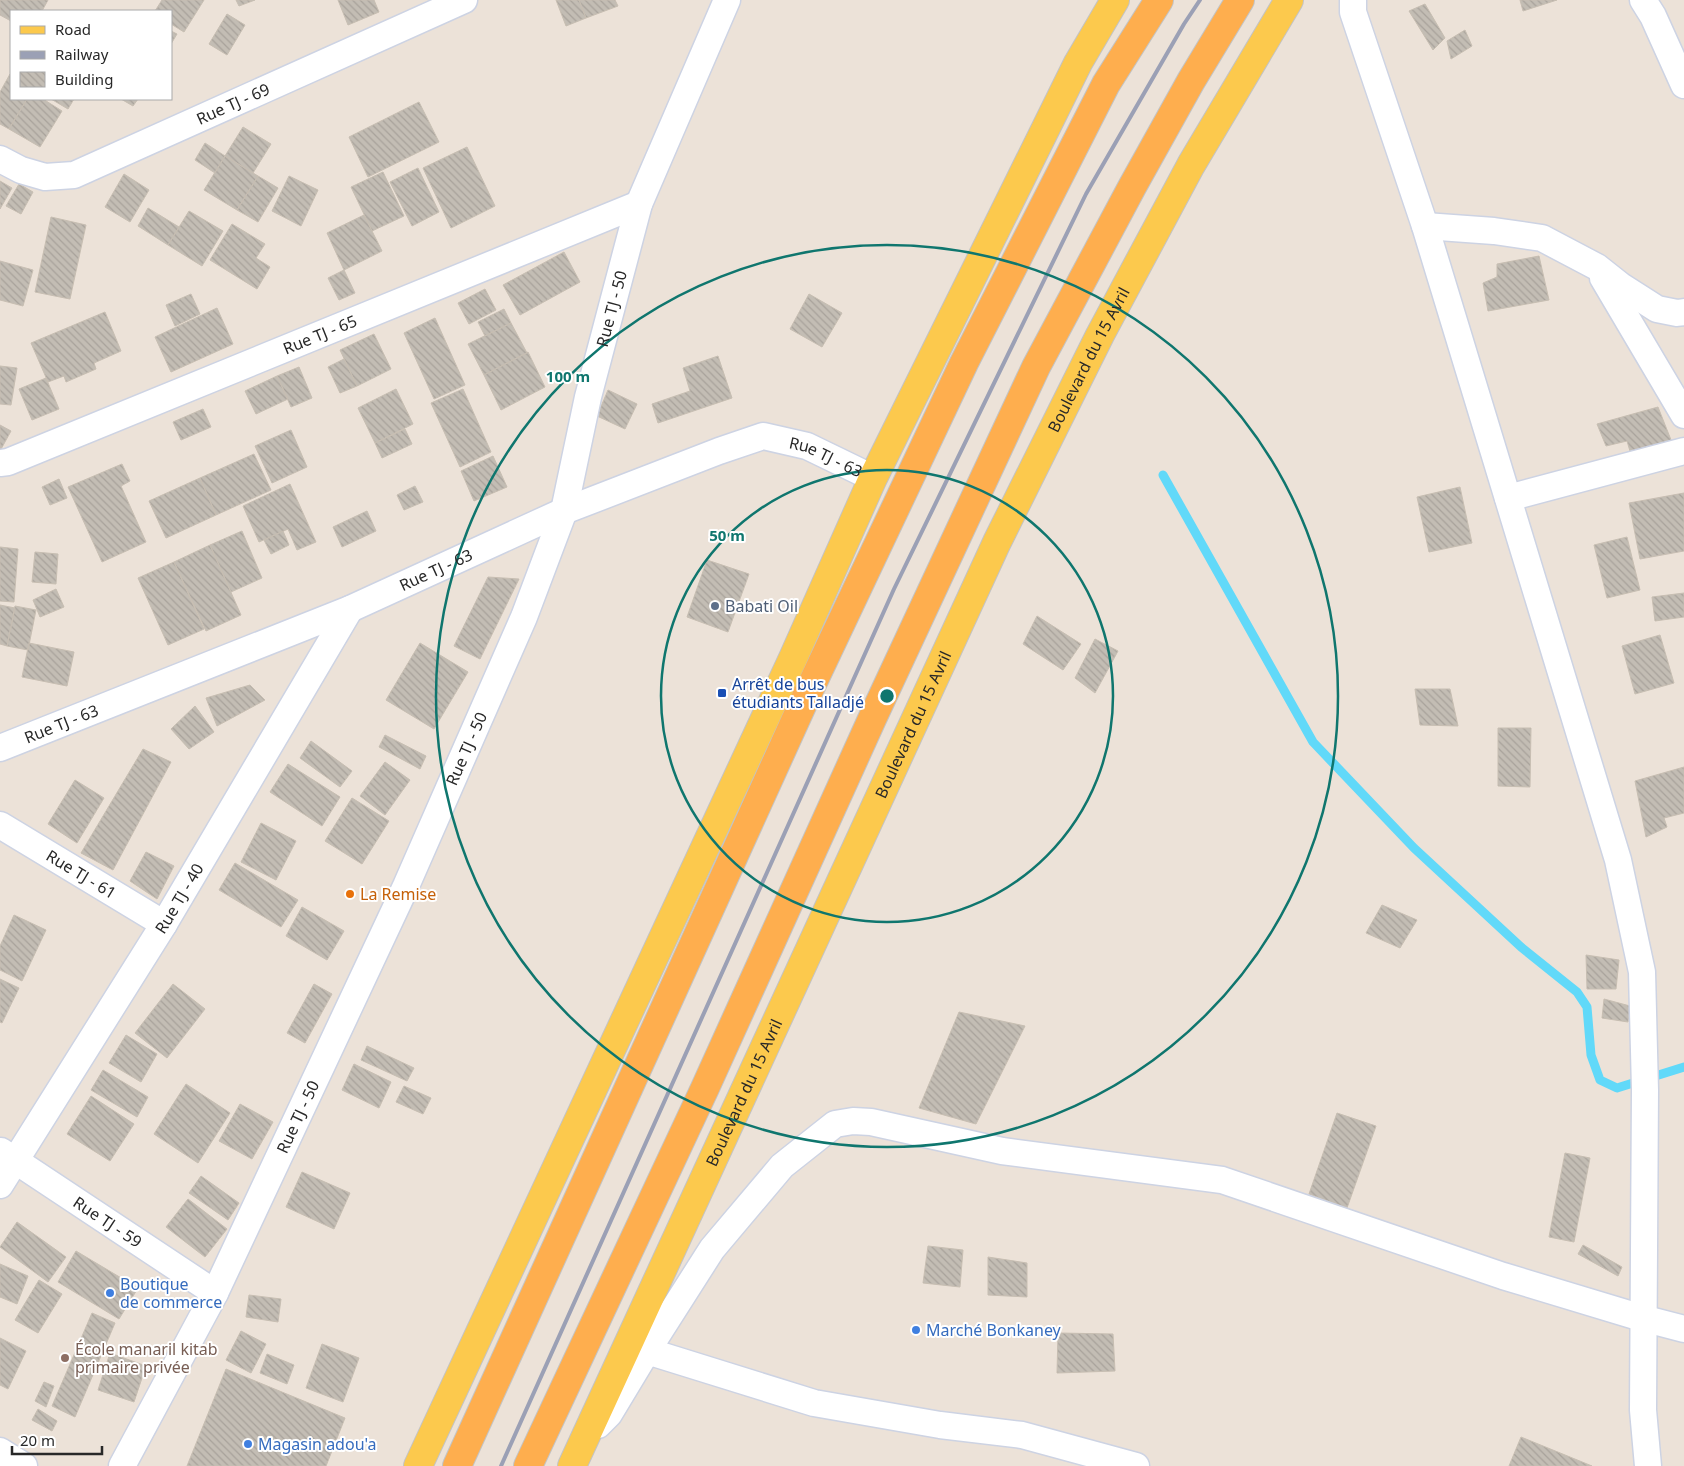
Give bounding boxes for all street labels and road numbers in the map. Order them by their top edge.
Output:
street label: Rue TJ - 69 [193,78,273,130]
street label: Rue TJ - 50 [591,268,632,349]
street label: Boulevard du 15 Avril [1042,283,1135,436]
street label: Rue TJ - 65 [280,310,360,359]
street label: Rue TJ - 63 [787,431,866,482]
street label: Rue TJ - 63 [396,543,476,596]
street label: Boulevard du 15 Avril [870,647,956,802]
street label: Rue TJ - 63 [21,699,102,748]
street label: Rue TJ - 50 [440,708,492,789]
street label: Rue TJ - 61 [42,844,120,904]
street label: Rue TJ - 40 [150,859,208,938]
street label: Boulevard du 15 Avril [700,1015,787,1170]
street label: Rue TJ - 50 [271,1077,324,1157]
street label: Rue TJ - 59 [69,1191,146,1253]

